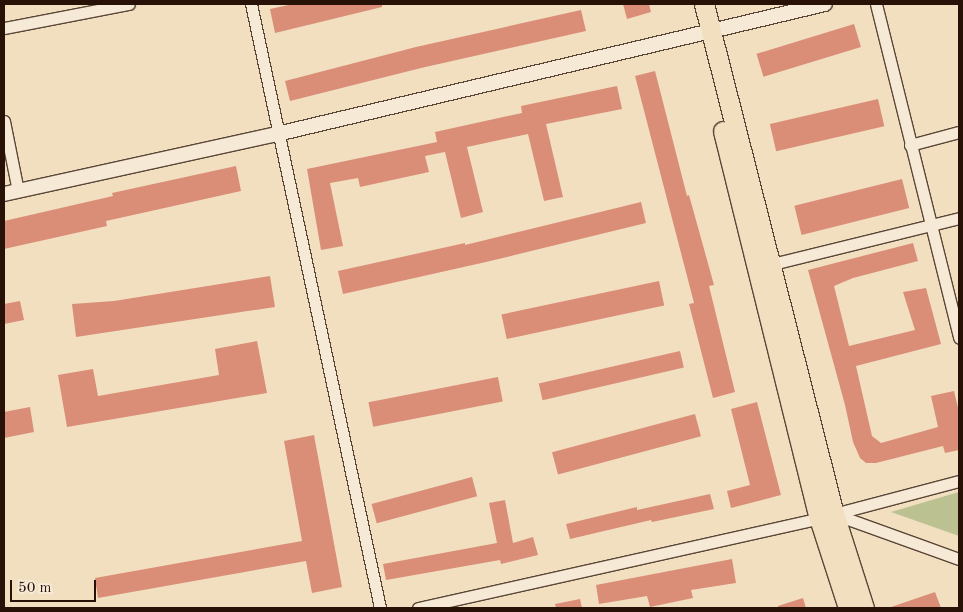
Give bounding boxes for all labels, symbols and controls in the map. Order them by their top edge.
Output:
scale bar [12,570,99,602]
text: 50 m [18,581,52,596]

